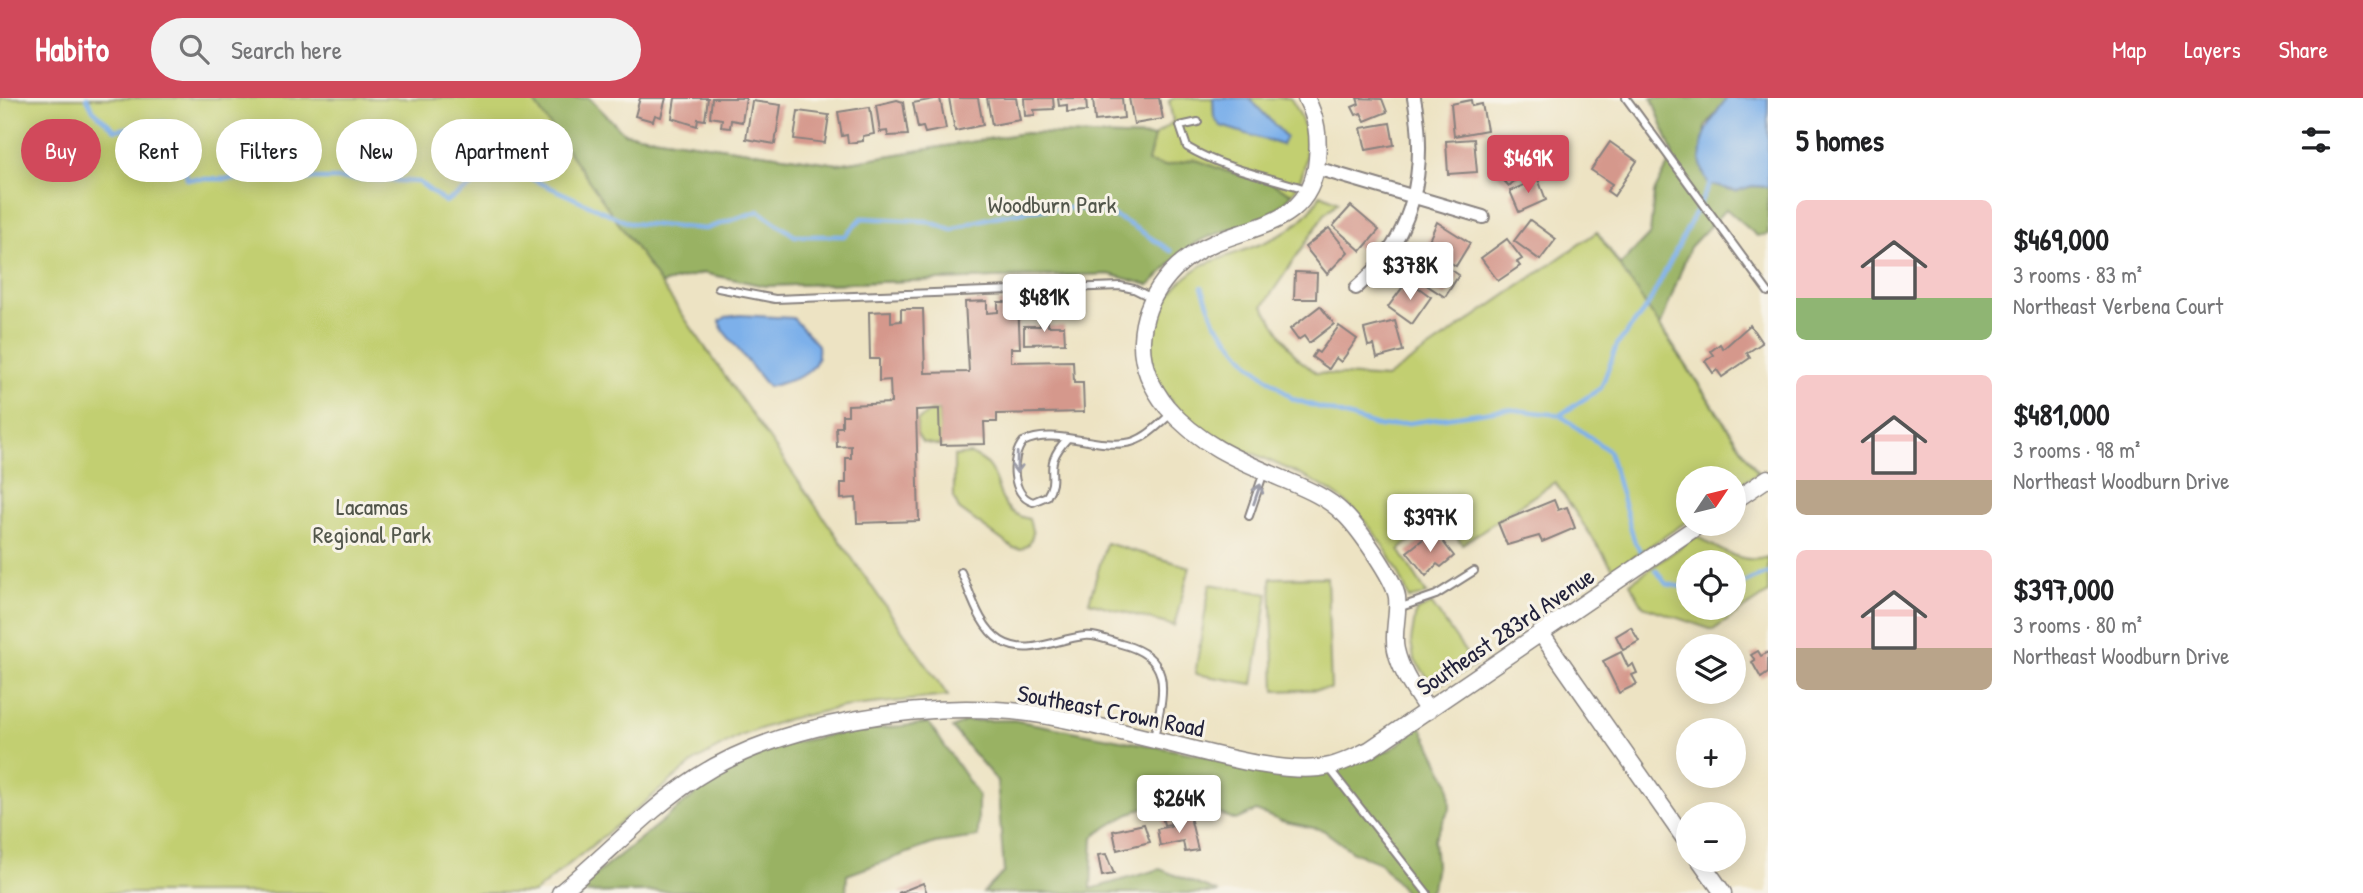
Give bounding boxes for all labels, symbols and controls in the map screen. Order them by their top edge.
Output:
search box [151,18,641,81]
text: Habito [35,27,109,71]
icon: search [175,30,213,68]
text: Search here [231,32,342,67]
text: Map [2112,33,2146,65]
text: Layers [2184,33,2241,65]
text: Share [2279,33,2328,65]
chip: Buy [21,119,101,182]
chip: Rent [115,119,202,182]
chip: Filters [216,119,322,182]
chip: New [336,119,417,182]
chip: Apartment [431,119,573,182]
text: 5 homes [1796,120,1884,160]
icon: filters [2297,121,2335,159]
pin: $469K [1479,136,1577,195]
text: $469K [1503,142,1553,173]
park label: Woodburn Park [988,188,1116,220]
text: $469,000 [2013,219,2109,259]
icon: home [1852,228,1936,312]
pin: $378K [1361,242,1459,302]
text: $378K [1382,249,1438,280]
text: 3 rooms · 83 m² [2013,259,2142,290]
pin: $481K [995,274,1093,334]
text: $481K [1019,281,1069,312]
text: Northeast Verbena Court [2013,290,2223,321]
text: $481,000 [2013,394,2110,434]
icon: home [1852,403,1936,487]
text: 3 rooms · 98 m² [2013,434,2140,465]
one-way arrow [1010,451,1023,474]
text: Northeast Woodburn Drive [2013,465,2229,496]
north arrow [1676,466,1746,536]
map controls [1676,466,1746,872]
one-way arrow [1252,483,1264,505]
park label: Lacamas Regional Park [313,490,431,550]
pin: $397K [1381,494,1479,554]
text: $397K [1403,501,1457,532]
button: locate [1676,550,1746,620]
street label: Southeast 283rd Avenue [1410,559,1601,702]
text: $397,000 [2013,569,2114,609]
icon: home [1852,578,1936,662]
text: 3 rooms · 80 m² [2013,609,2142,640]
button: layers [1676,634,1746,704]
text: Northeast Woodburn Drive [2013,640,2229,671]
street label: Southeast Crown Road [1015,676,1207,744]
button: + [1676,718,1746,788]
pin: $264K [1130,776,1228,835]
text: $264K [1153,782,1205,813]
button: − [1676,802,1746,872]

